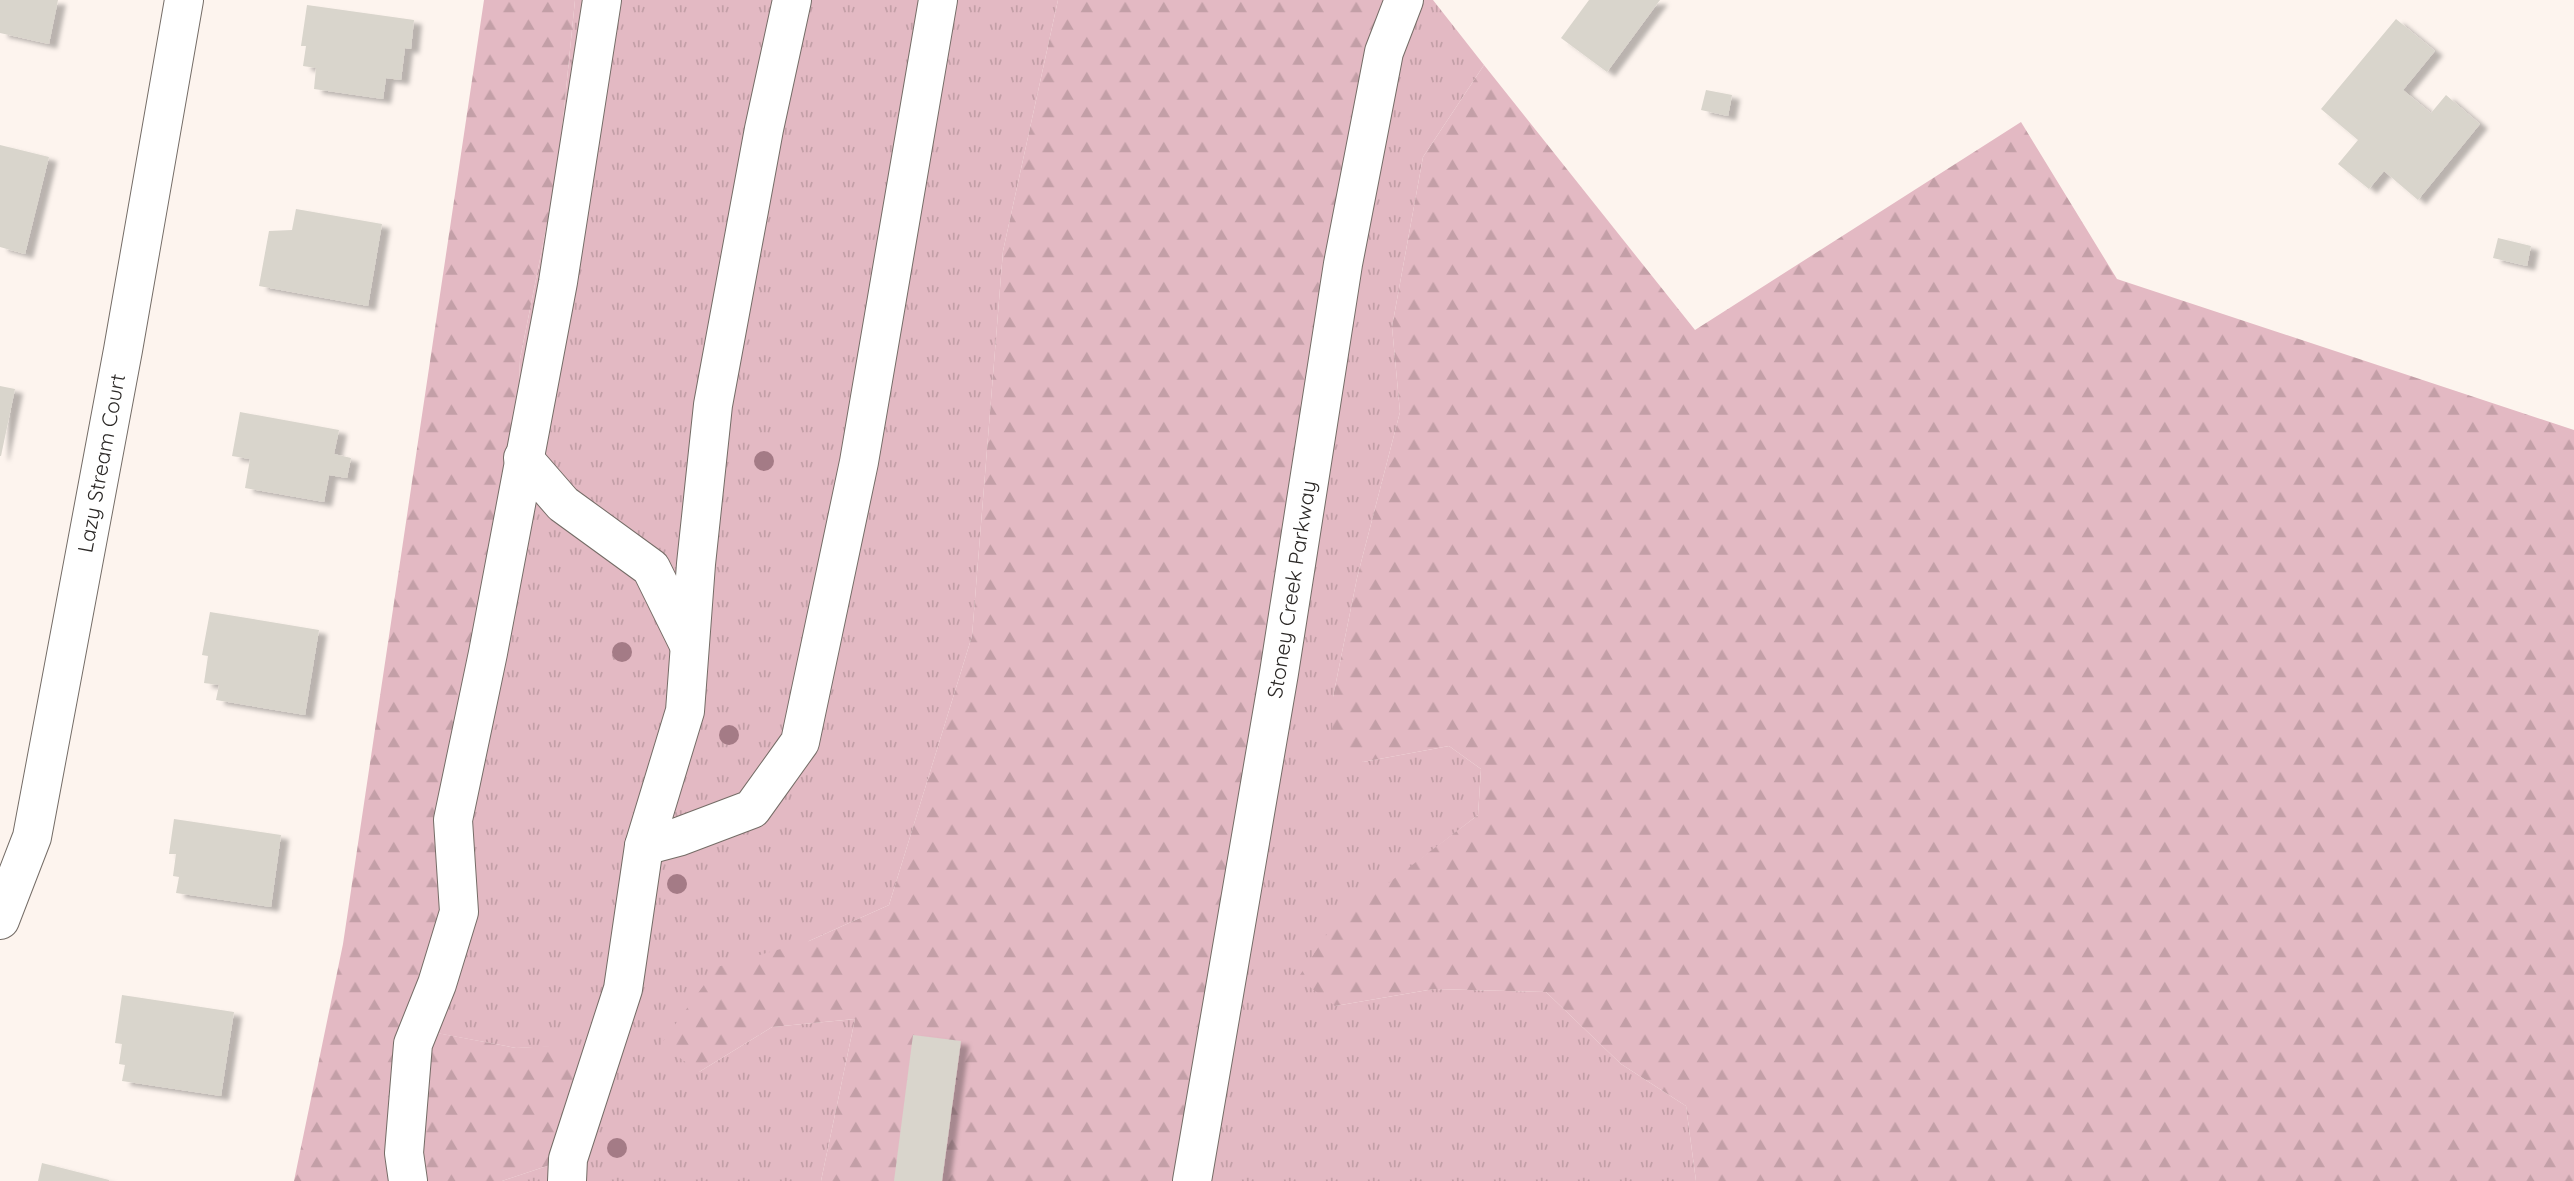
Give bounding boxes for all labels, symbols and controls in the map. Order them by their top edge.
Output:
street label: Lazy Stream Court [71,372,130,555]
street label: Stoney Creek Parkway [1261,478,1321,700]

